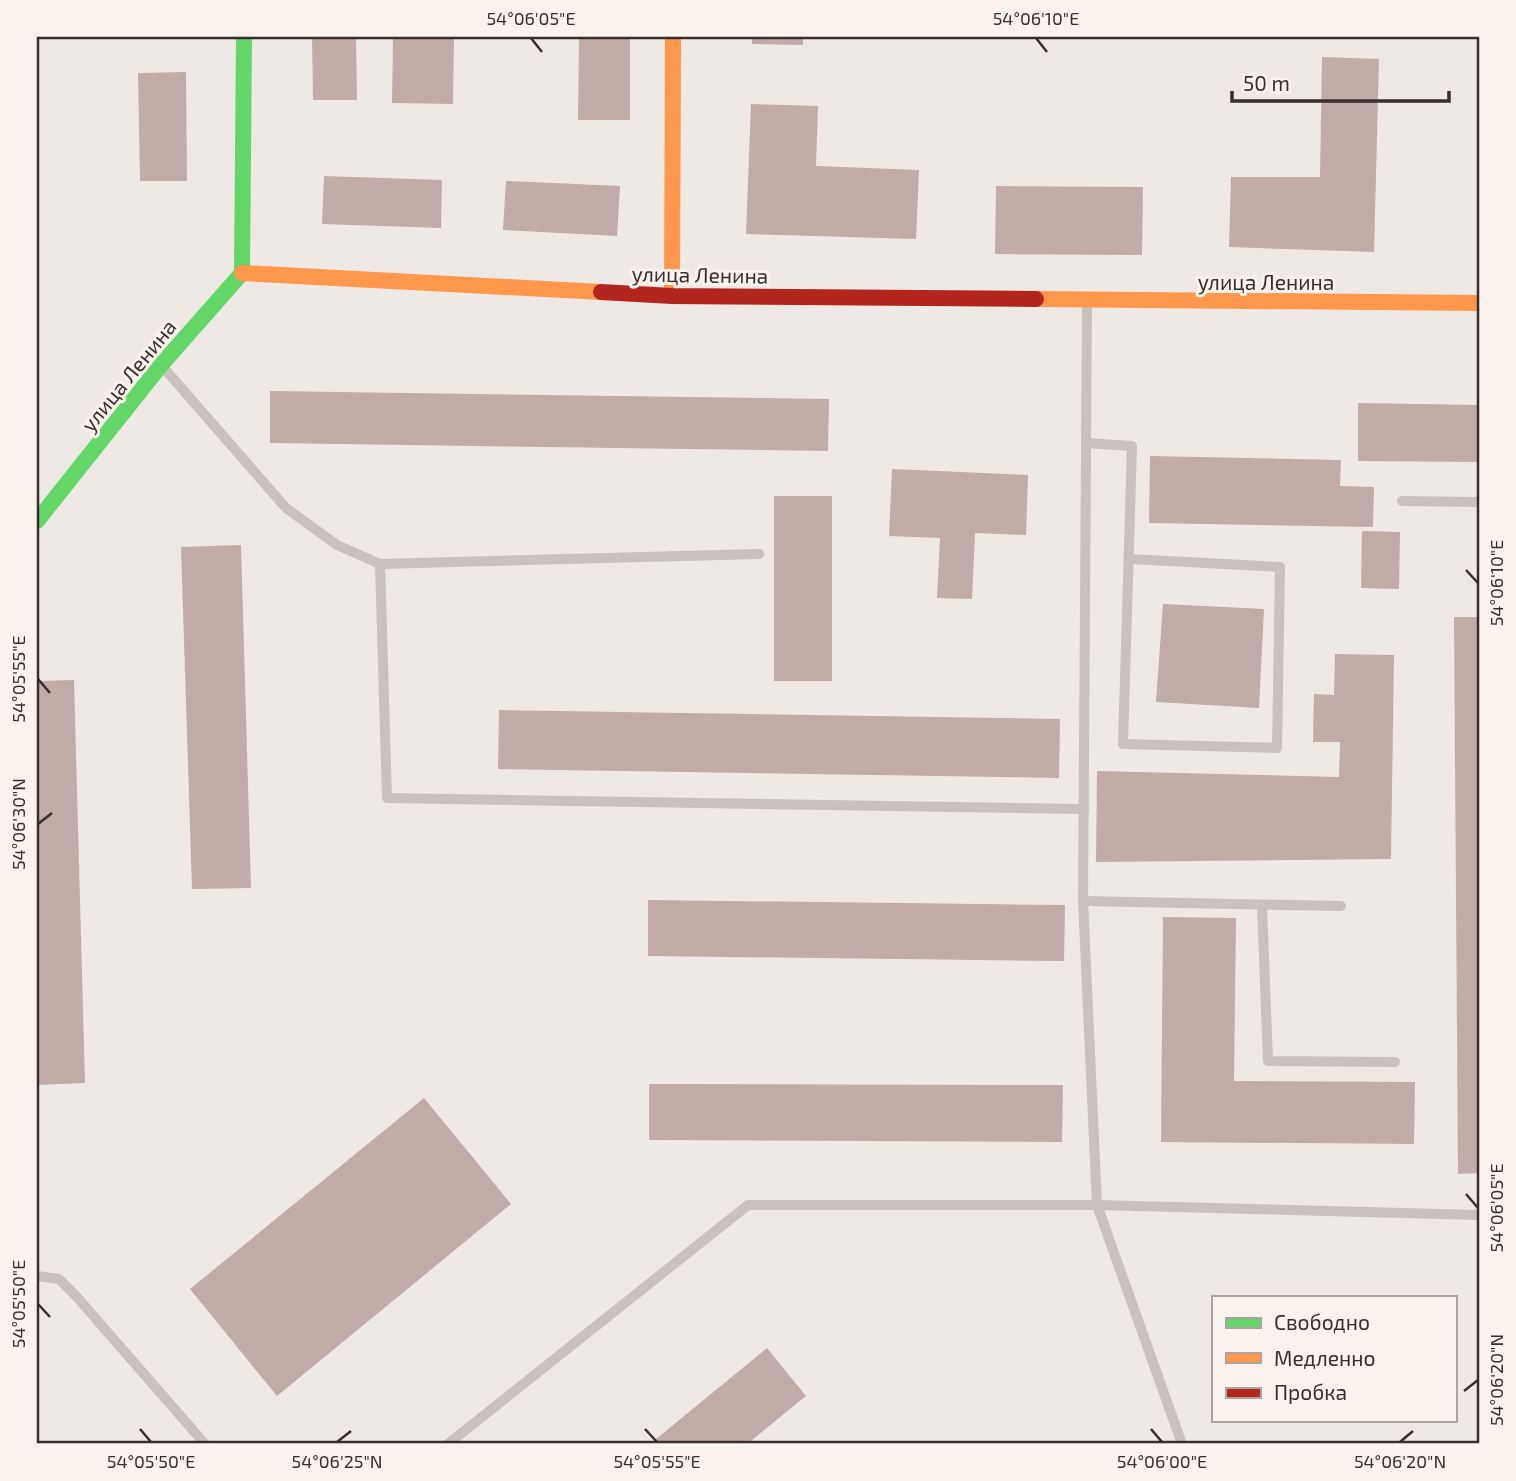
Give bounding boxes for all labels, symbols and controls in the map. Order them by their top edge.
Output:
text: 54°06'05"E [486,7,576,29]
text: 54°06'10"E [993,7,1079,29]
scale bar [1232,60,1450,104]
text: 50 m [1243,70,1290,95]
street label: улица Ленина [631,260,769,289]
street label: улица Ленина [1198,269,1334,295]
street label: улица Ленина [75,314,182,437]
text: 54°06'10"E [1485,540,1507,626]
text: 54°05'55"E [7,635,29,723]
text: 54°06'30"N [7,778,29,870]
text: 54°06'05"E [1485,1163,1507,1253]
text: 54°05'50"E [7,1260,29,1348]
legend [1212,1296,1456,1422]
text: Свободно [1274,1309,1370,1334]
text: 54°06'20"N [1485,1334,1507,1426]
text: Медленно [1274,1345,1376,1370]
text: Пробка [1274,1379,1347,1404]
text: 54°05'50"E [107,1450,195,1472]
text: 54°06'25"N [292,1450,382,1472]
text: 54°05'55"E [613,1450,701,1472]
text: 54°06'00"E [1117,1450,1207,1472]
text: 54°06'20"N [1354,1450,1446,1472]

